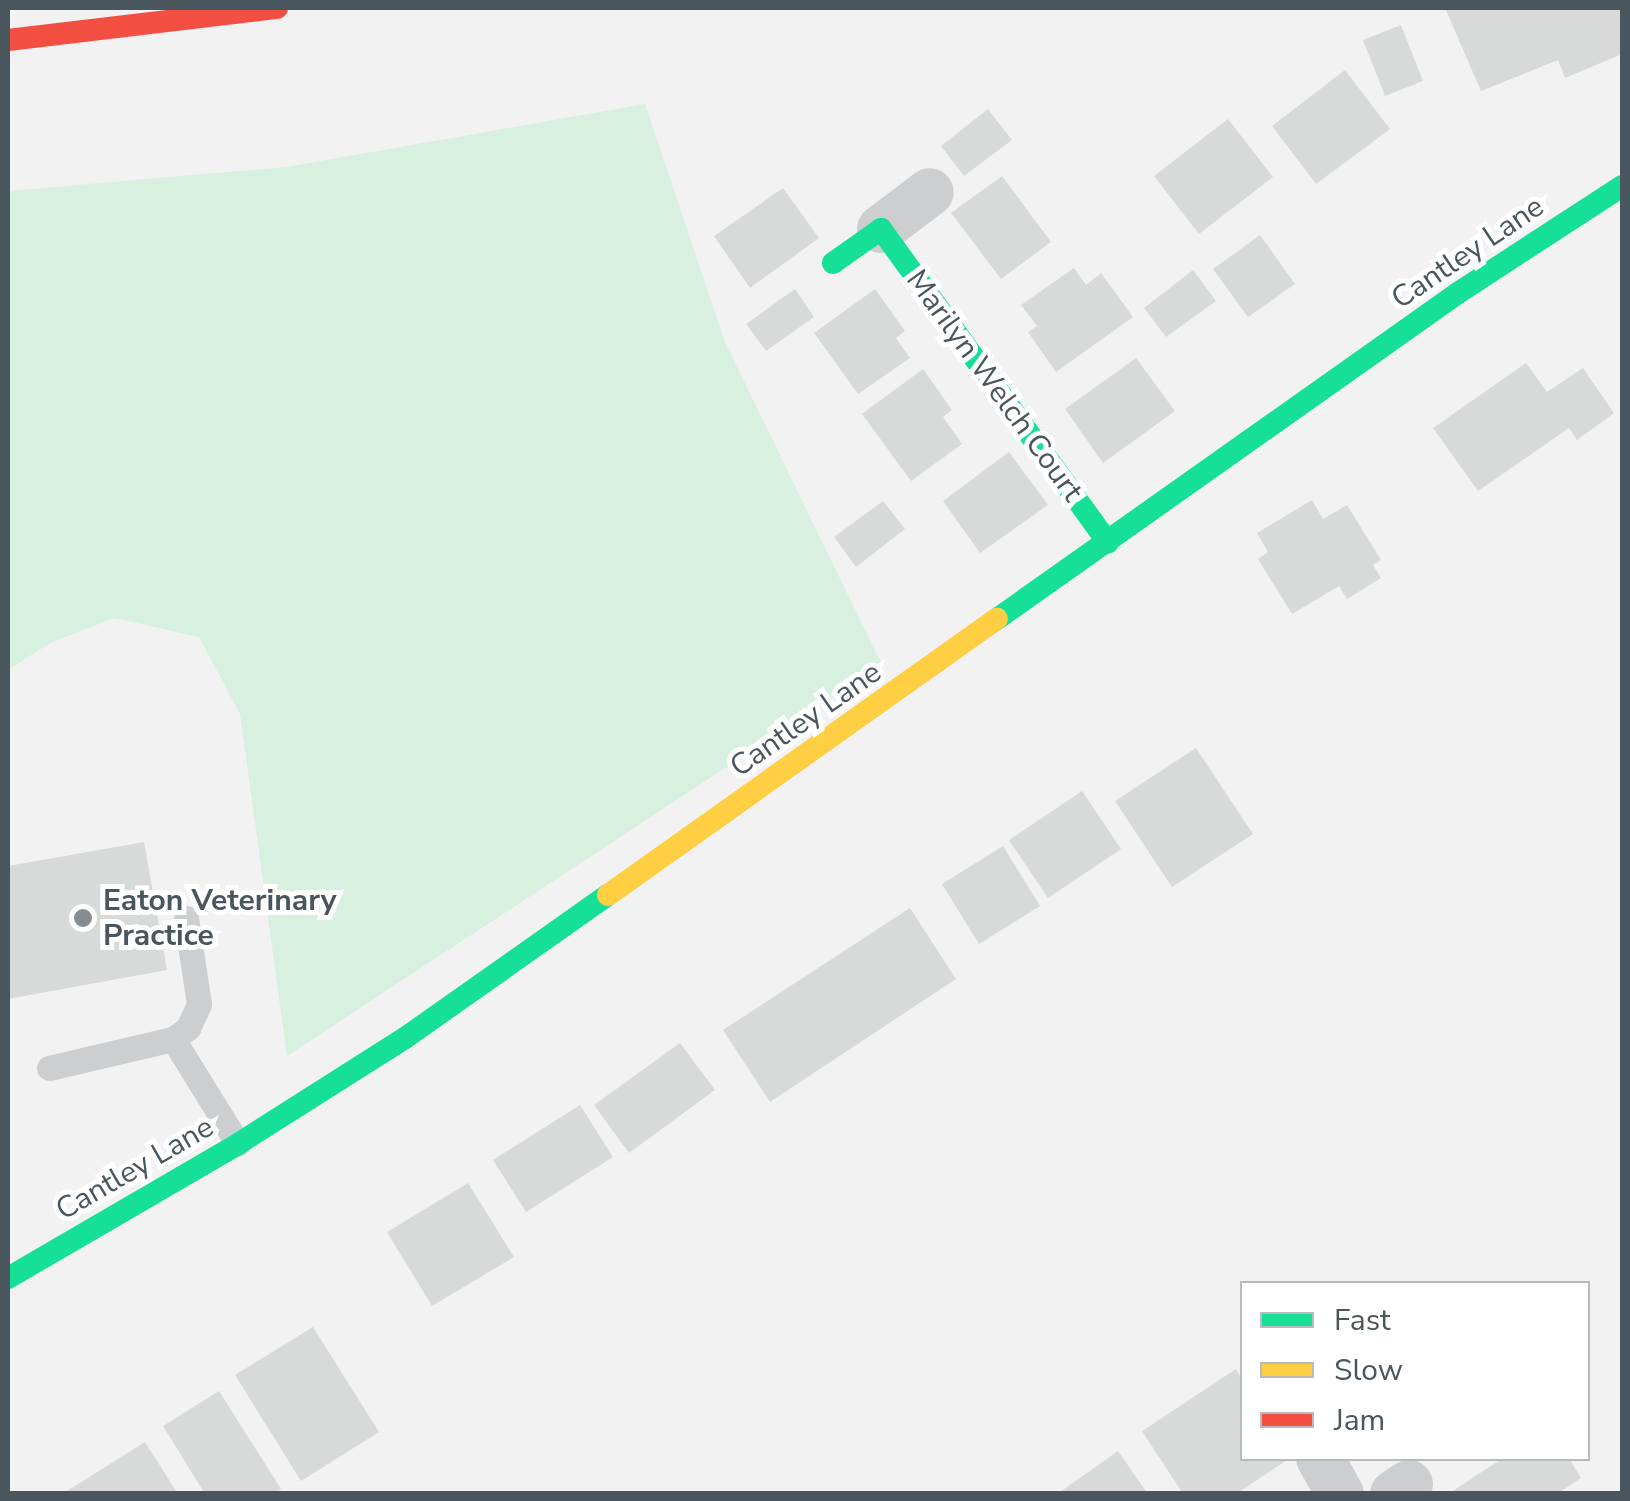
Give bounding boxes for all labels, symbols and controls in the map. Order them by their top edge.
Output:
street label: Cantley Lane [1385,189,1551,317]
street label: Marilyn Welch Court [898,263,1090,509]
street label: Cantley Lane [724,655,888,785]
place label: Eaton Veterinary Practice [103,883,337,954]
marker: Eaton Veterinary Practice [72,907,94,929]
street label: Cantley Lane [50,1109,220,1229]
legend [1240,1281,1590,1461]
text: Fast [1334,1300,1391,1341]
text: Slow [1334,1350,1403,1391]
text: Jam [1334,1400,1385,1441]

